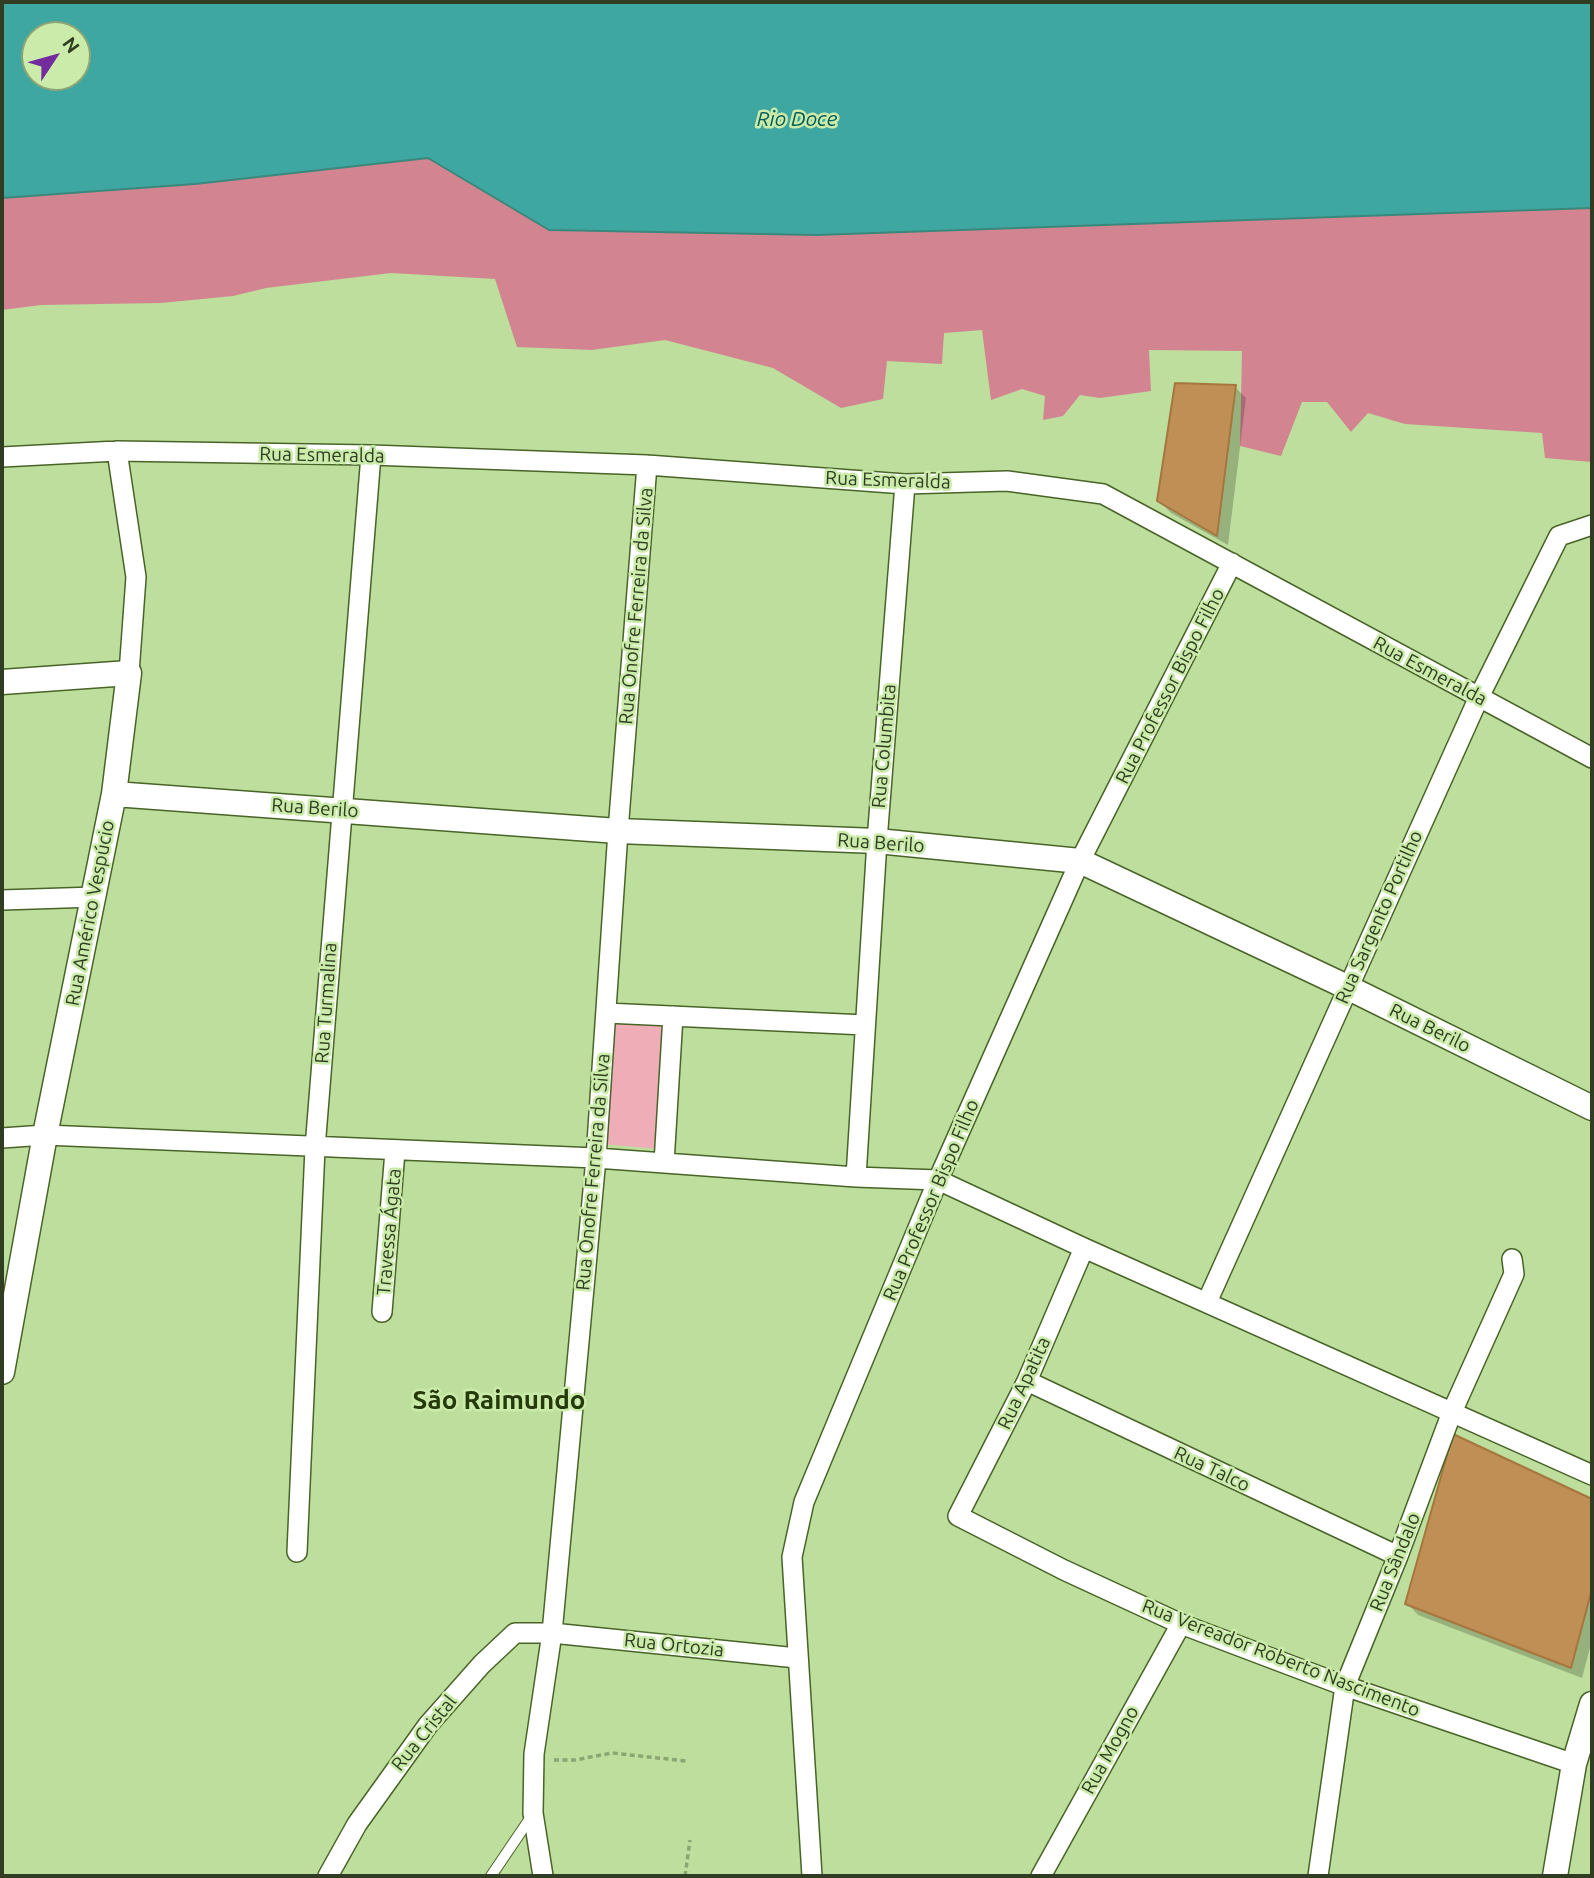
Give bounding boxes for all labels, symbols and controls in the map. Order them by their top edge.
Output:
north arrow [21,21,91,91]
text: N [58,33,84,57]
water label: Rio Doce [757,106,837,132]
street label: Rua Esmeralda [259,443,385,467]
street label: Rua Esmeralda [825,466,951,494]
street label: Rua Onofre Ferreira da Silva [614,487,658,725]
street label: Rua Professor Bispo Filho [1111,584,1229,788]
street label: Rua Esmeralda [1369,631,1491,711]
street label: Rua Columbita [867,683,901,809]
street label: Rua Berilo [271,794,359,822]
street label: Rua Américo Vespúcio [61,818,119,1008]
street label: Rua Sargento Portilho [1330,827,1428,1007]
street label: Rua Berilo [837,829,925,857]
street label: Rua Turmalina [310,942,342,1064]
street label: Rua Berilo [1386,999,1474,1057]
street label: Rua Onofre Ferreira da Silva [571,1053,615,1291]
street label: Rua Professor Bispo Filho [878,1096,984,1304]
street label: Travessa Ágata [372,1168,406,1296]
street label: Rua Apatita [993,1333,1055,1433]
district label: São Raimundo [413,1384,585,1416]
street label: Rua Talco [1170,1441,1254,1497]
street label: Rua Sândalo [1365,1509,1425,1615]
street label: Rua Vereador Roberto Nascimento [1139,1594,1423,1722]
street label: Rua Ortozia [623,1628,725,1662]
street label: Rua Cristal [387,1691,461,1775]
street label: Rua Mogno [1076,1702,1144,1798]

